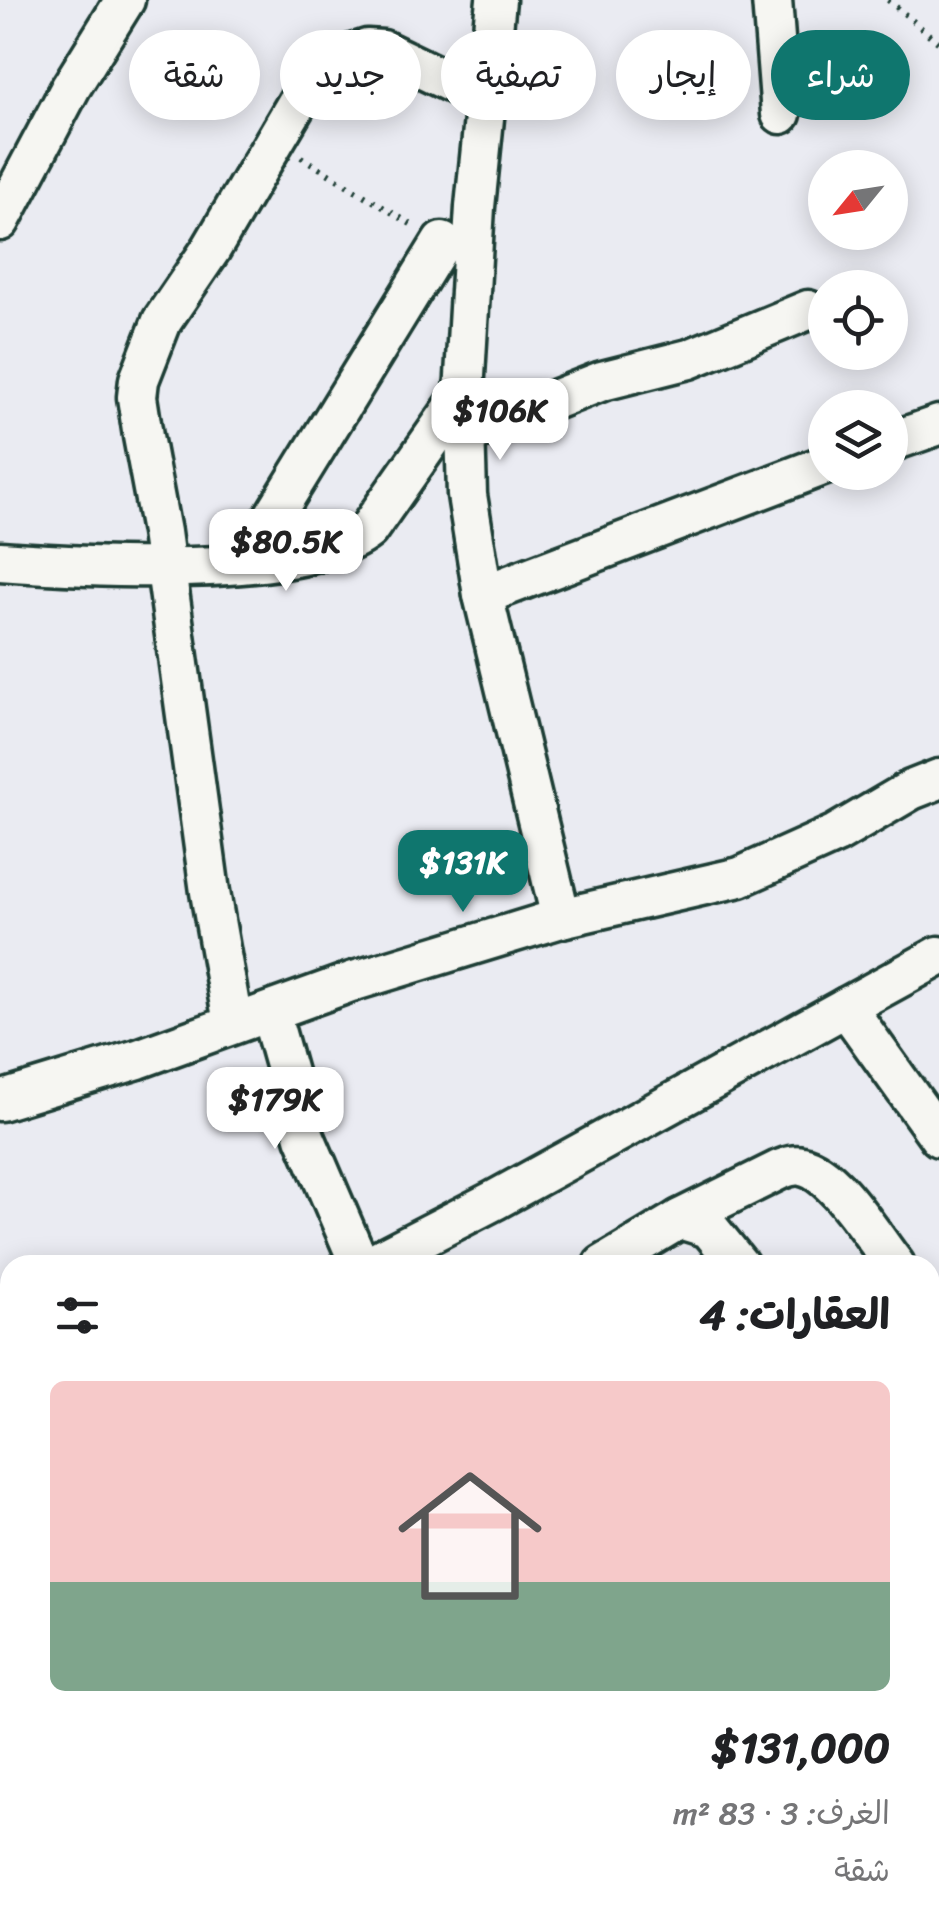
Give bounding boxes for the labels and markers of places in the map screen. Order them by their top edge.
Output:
pin: $106K [430,378,570,463]
pin: $80.5K [205,509,367,594]
pin: $131K [393,830,533,915]
pin: $179K [205,1067,345,1152]

